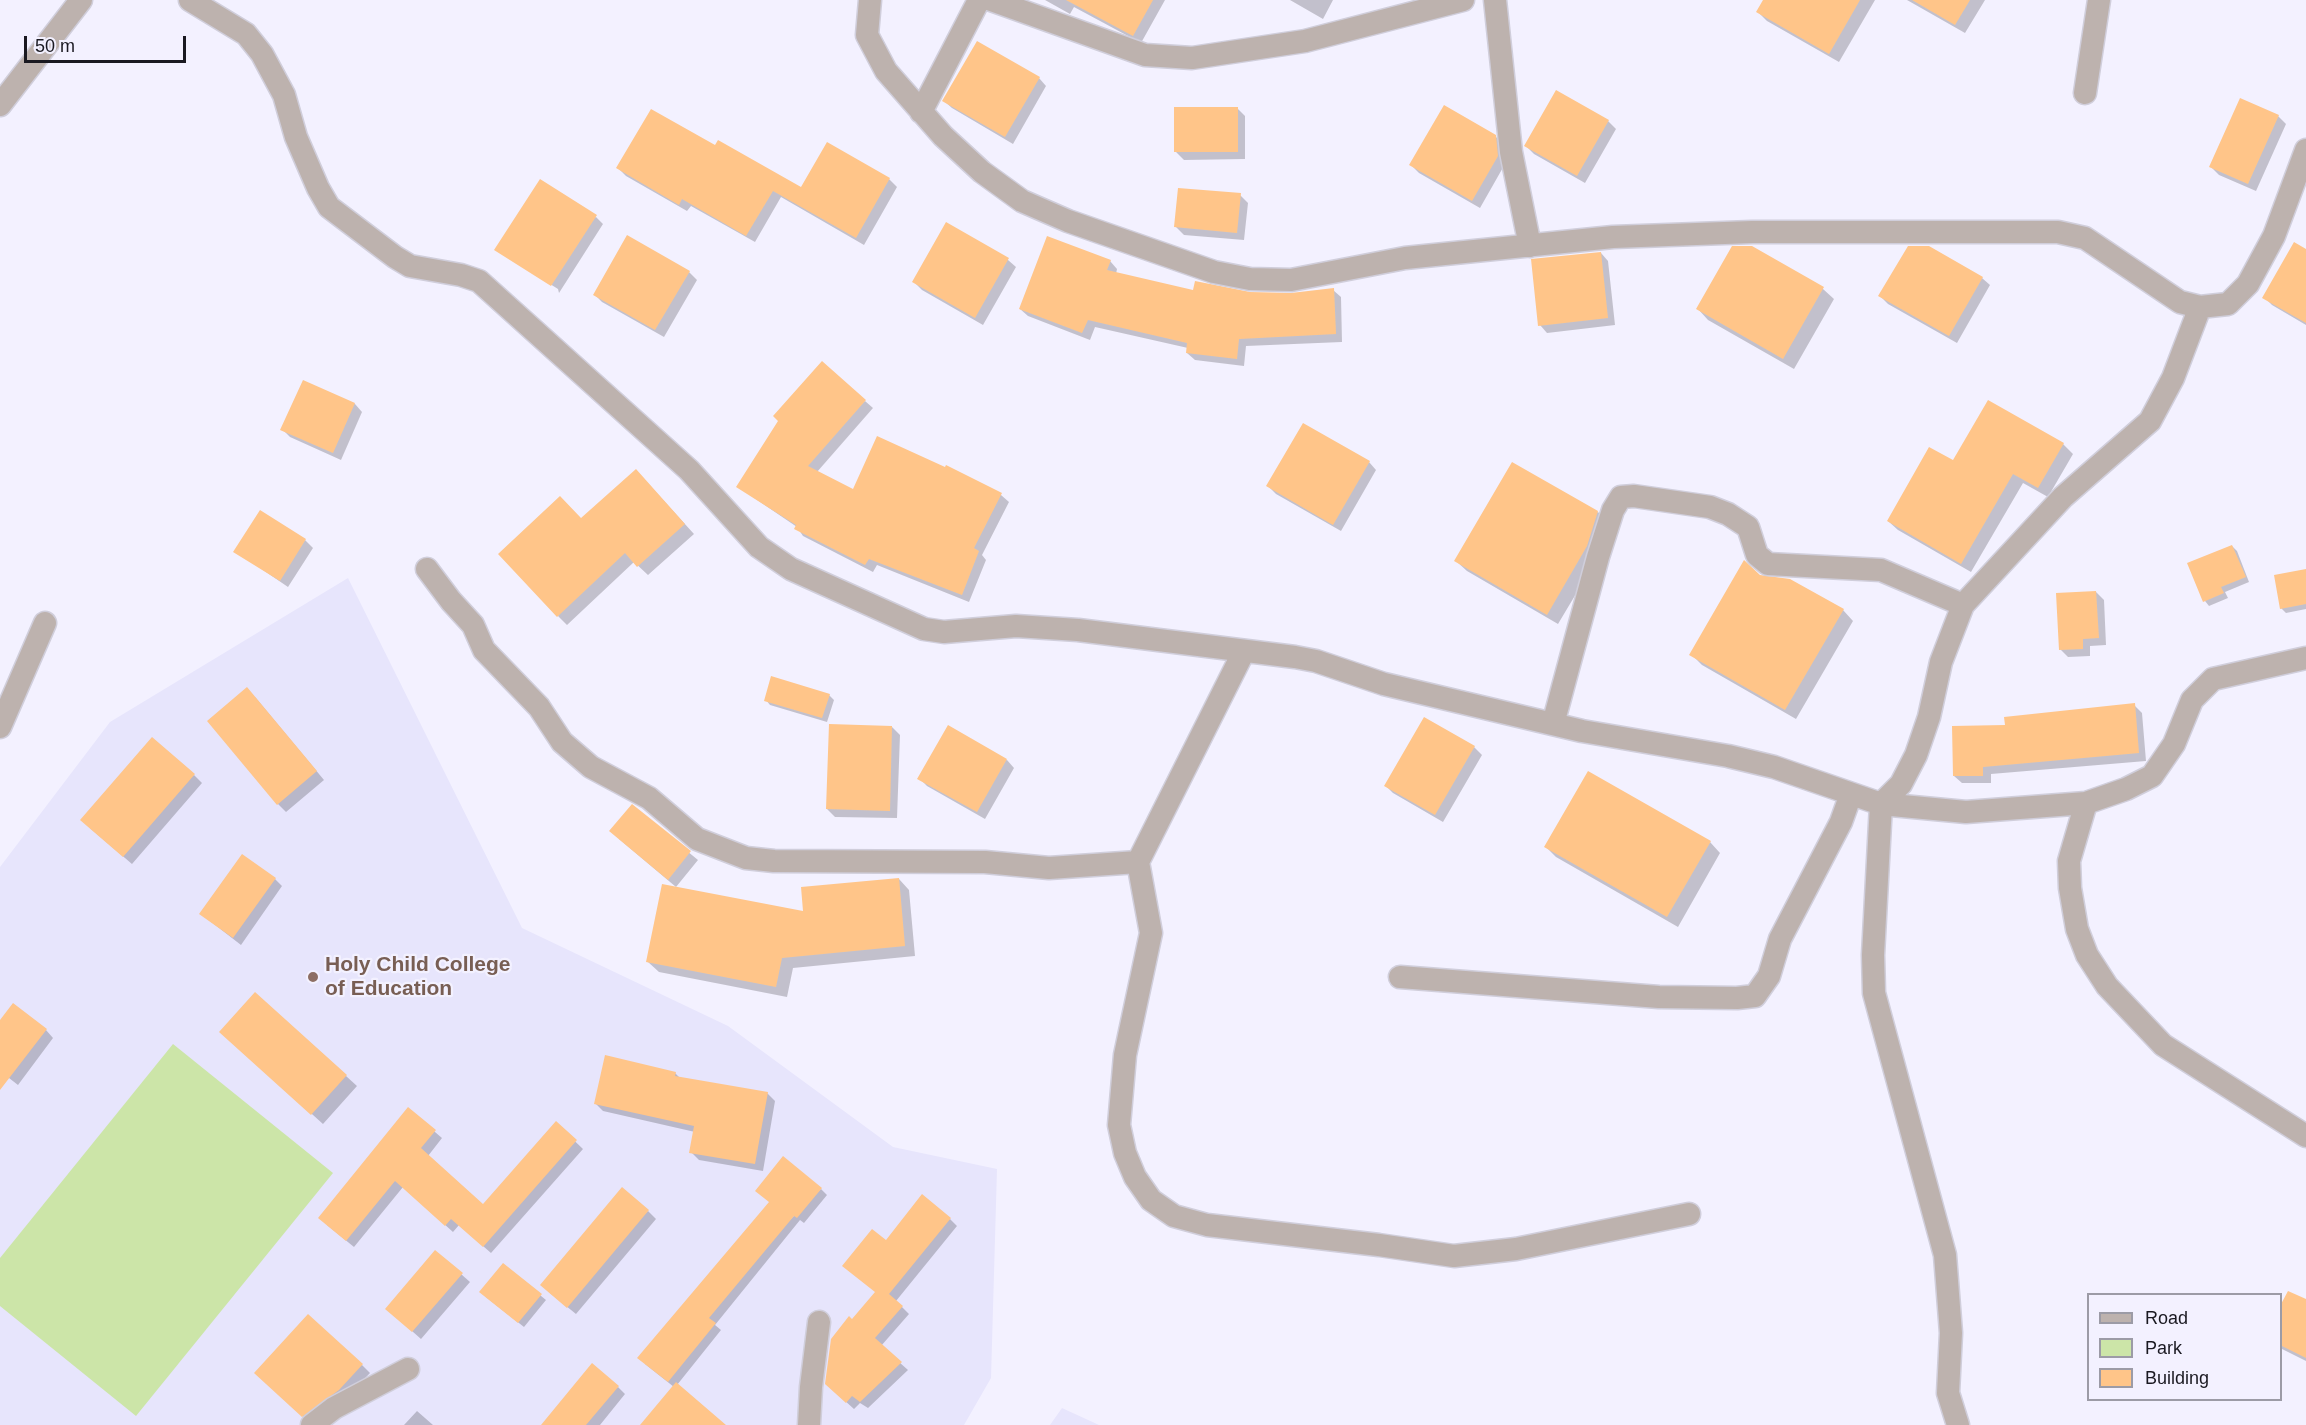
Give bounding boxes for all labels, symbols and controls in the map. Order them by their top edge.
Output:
scale bar [27,24,189,62]
text: 50 m [35,36,75,56]
place label: Holy Child College of Education [325,952,511,1002]
marker: Holy Child College of Education [306,970,320,984]
legend [2087,1293,2282,1401]
text: Road [2145,1308,2188,1328]
text: Park [2145,1338,2182,1358]
text: Building [2145,1368,2209,1388]

